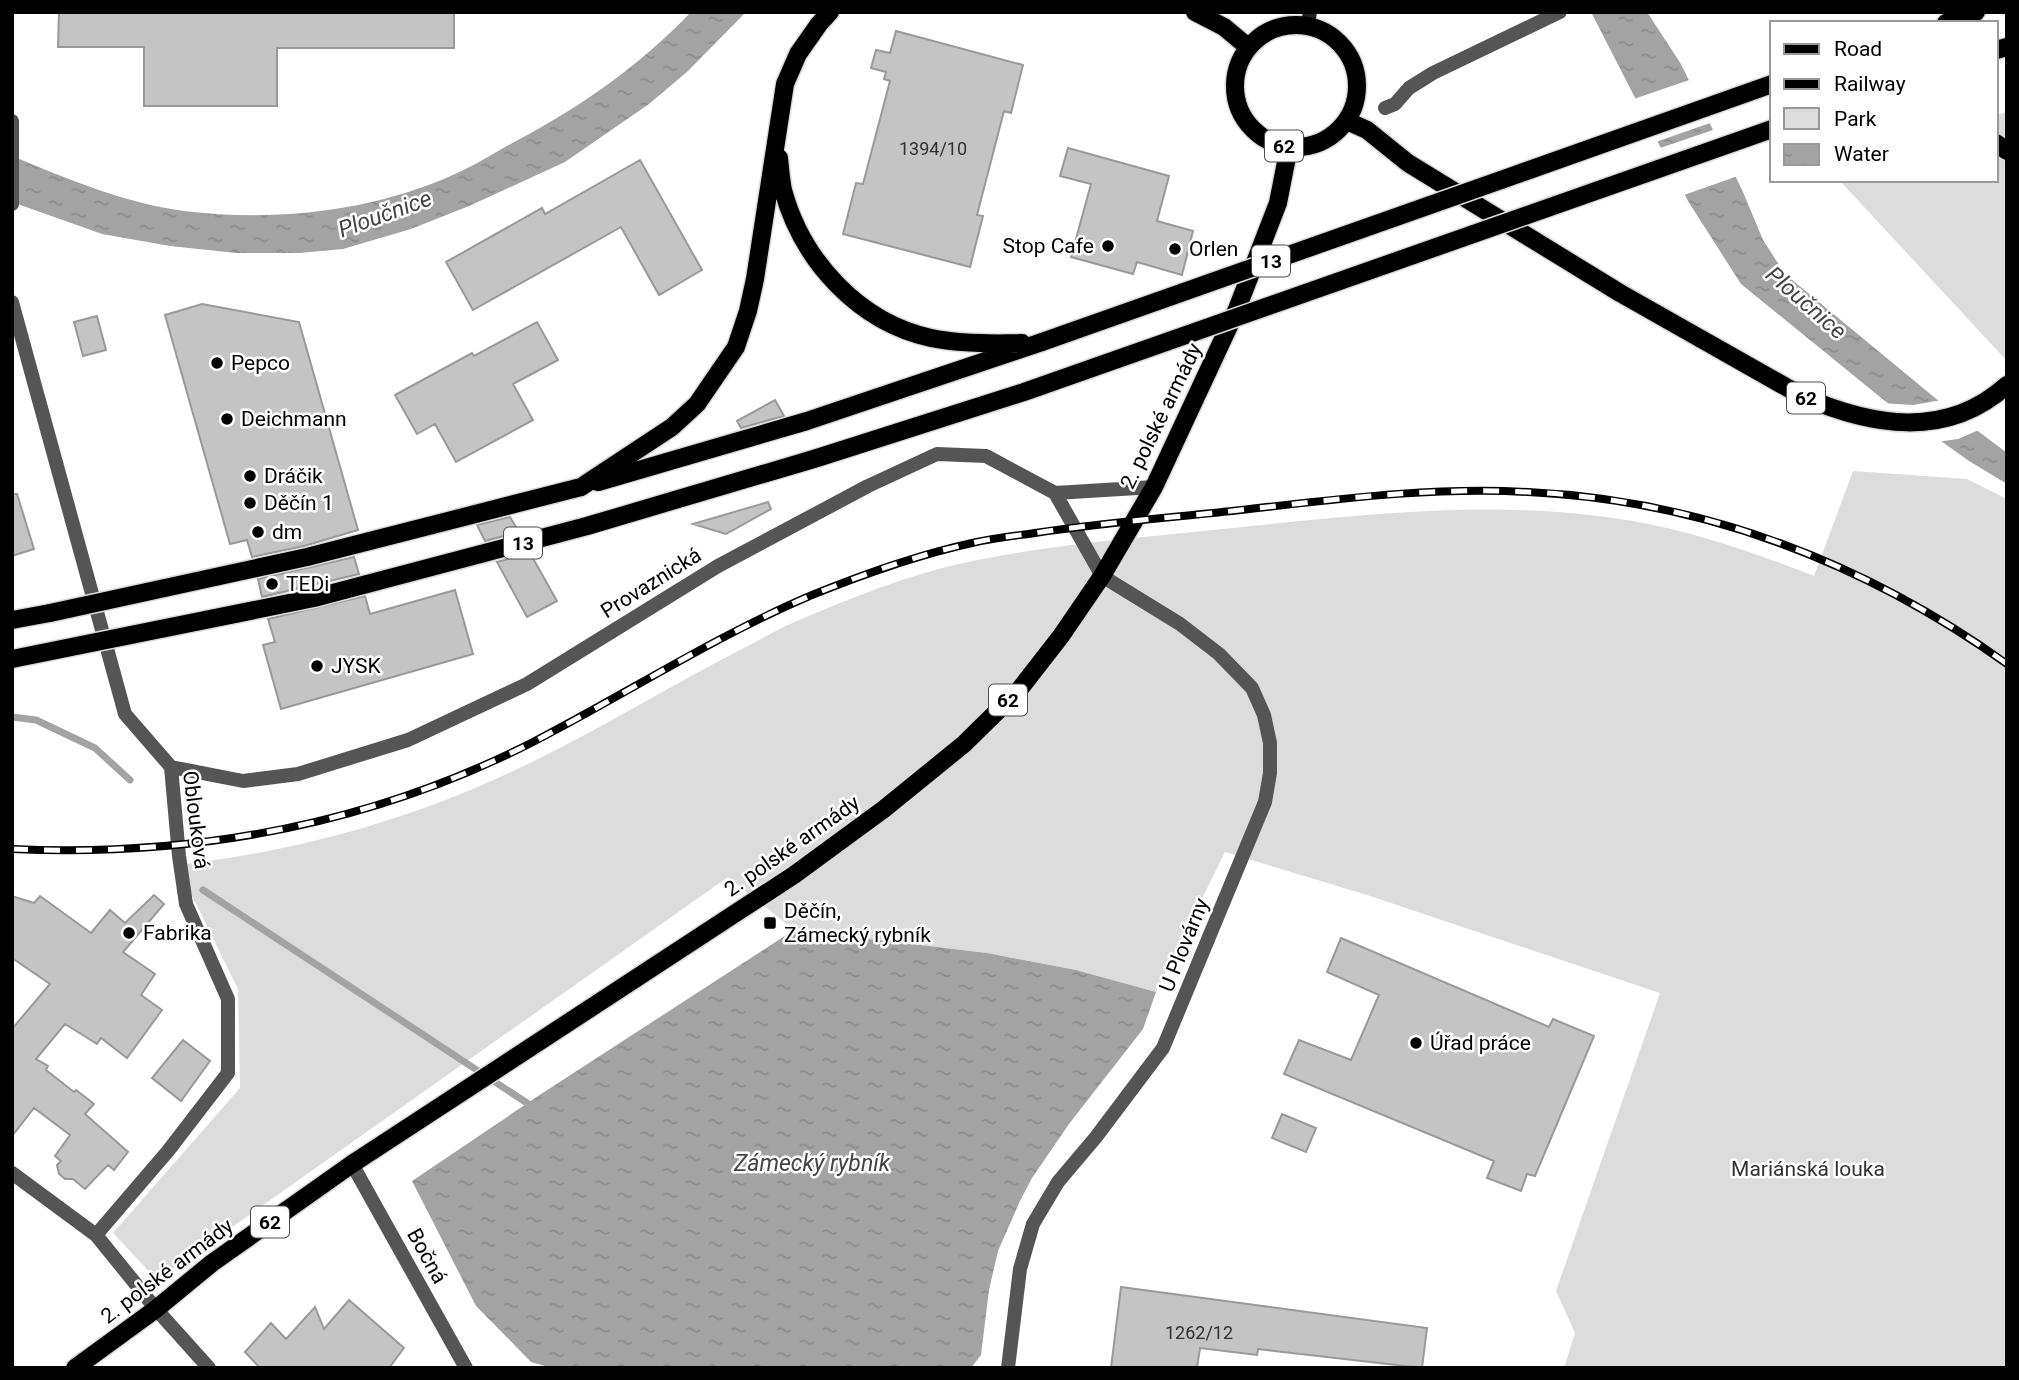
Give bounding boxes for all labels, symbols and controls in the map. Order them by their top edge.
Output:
legend [1770,21,1998,182]
text: Road [1834,37,1882,61]
text: Railway [1834,72,1906,96]
text: Park [1834,107,1877,131]
road number: 62 [1265,130,1303,162]
house number: 1394/10 [899,138,967,159]
text: Water [1834,142,1889,166]
water label: Ploučnice [335,185,436,243]
place label: Stop Cafe [1003,234,1094,258]
place label: Orlen [1189,237,1238,261]
marker: Stop Cafe [1100,238,1116,254]
marker: Orlen [1167,241,1183,257]
road number: 13 [1252,246,1290,276]
water label: Ploučnice [1760,261,1852,345]
street label: 2. polské armády [1115,339,1207,493]
place label: Pepco [231,351,290,375]
marker: Pepco [209,355,225,371]
road number: 62 [1787,382,1825,414]
place label: Deichmann [241,407,347,431]
marker: Deichmann [219,411,235,427]
place label: Dráčik [264,464,323,488]
marker: Dráčik [242,468,258,484]
place label: Děčín 1 [264,491,334,515]
marker: Děčín 1 [242,495,258,511]
place label: dm [272,520,302,544]
marker: dm [250,524,266,540]
road number: 13 [504,528,542,558]
street label: Provaznická [596,543,706,623]
place label: TEDi [286,572,329,596]
marker: TEDi [264,576,280,592]
place label: JYSK [331,654,382,678]
marker: JYSK [309,658,325,674]
road number: 62 [989,684,1027,716]
street label: Oblouková [178,769,214,871]
street label: 2. polské armády [720,790,864,901]
street label: U Plovárny [1154,895,1214,995]
place label: Děčín, Zámecký rybník [784,899,931,947]
marker: Děčín, Zámecký rybník [762,915,778,931]
place label: Fabrika [143,921,212,945]
marker: Fabrika [121,925,137,941]
place label: Úřad práce [1430,1031,1531,1055]
marker: Úřad práce [1408,1035,1424,1051]
water label: Zámecký rybník [733,1150,891,1177]
park label: Mariánská louka [1731,1157,1885,1181]
road number: 62 [251,1206,289,1238]
street label: 2. polské armády [96,1213,238,1328]
street label: Bočná [402,1224,452,1288]
house number: 1262/12 [1165,1322,1233,1343]

